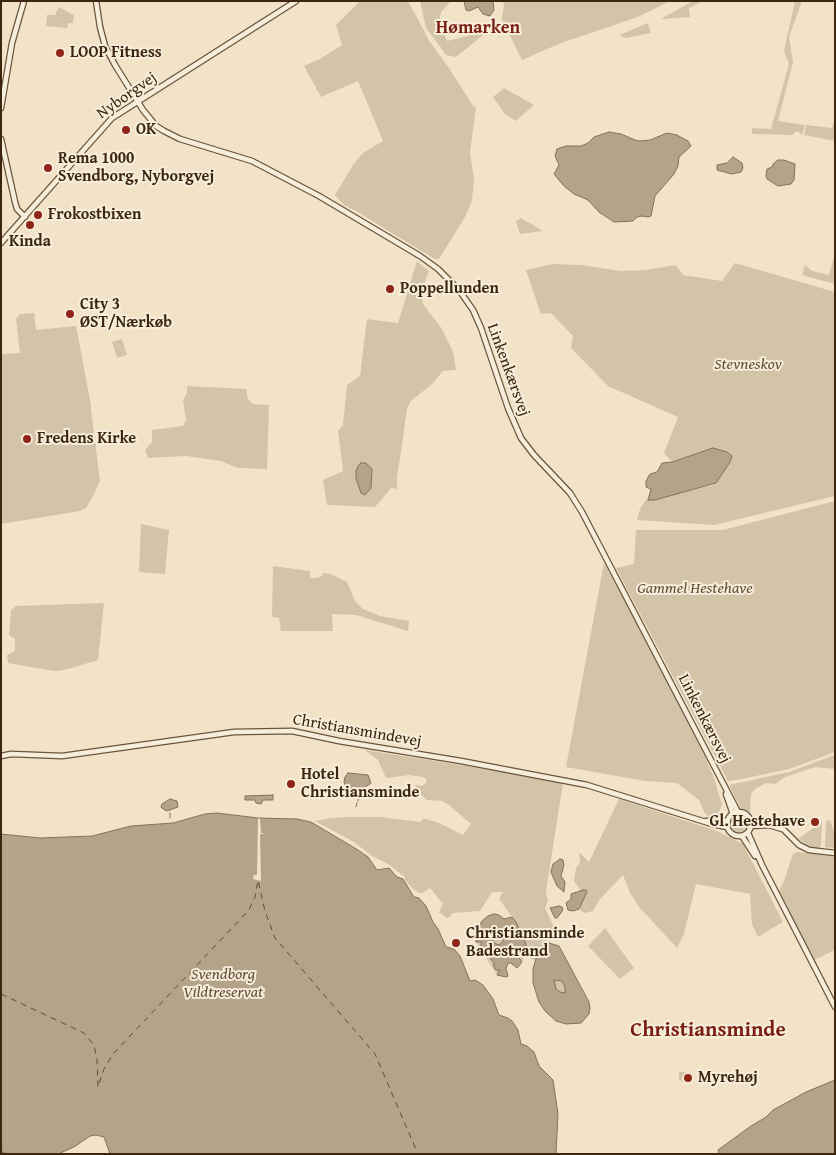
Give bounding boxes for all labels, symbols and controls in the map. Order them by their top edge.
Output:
district label: Hømarken [436,17,520,39]
place label: LOOP Fitness [70,43,162,63]
marker: LOOP Fitness [54,47,66,59]
street label: Nyborgvej [93,68,161,124]
place label: OK [136,120,156,140]
marker: OK [120,124,132,136]
place label: Rema 1000 Svendborg, Nyborgvej [58,149,214,187]
marker: Rema 1000 Svendborg, Nyborgvej [42,162,54,174]
place label: Frokostbixen [48,205,141,225]
marker: Frokostbixen [32,209,44,221]
marker: Kinda [24,219,36,231]
place label: Kinda [9,232,51,252]
place label: Poppellunden [400,279,499,299]
marker: Poppellunden [384,283,396,295]
place label: City 3 ØST/Nærkøb [80,295,172,333]
marker: City 3 ØST/Nærkøb [64,308,76,320]
street label: Linkenkærsvej [482,321,534,419]
park label: Stevneskov [714,355,782,375]
place label: Fredens Kirke [37,429,136,449]
marker: Fredens Kirke [21,433,33,445]
park label: Gammel Hestehave [637,579,753,599]
street label: Linkenkærsvej [673,671,735,767]
street label: Christiansmindevej [291,710,423,752]
place label: Hotel Christiansminde [301,765,419,803]
marker: Hotel Christiansminde [285,778,297,790]
place label: Gl. Hestehave [709,812,805,832]
marker: Gl. Hestehave [809,816,821,828]
place label: Christiansminde Badestrand [466,924,584,962]
marker: Christiansminde Badestrand [450,937,462,949]
park label: Svendborg Vildtreservat [183,965,263,1003]
district label: Christiansminde [630,1018,786,1044]
place label: Myrehøj [698,1068,758,1088]
marker: Myrehøj [682,1072,694,1084]

